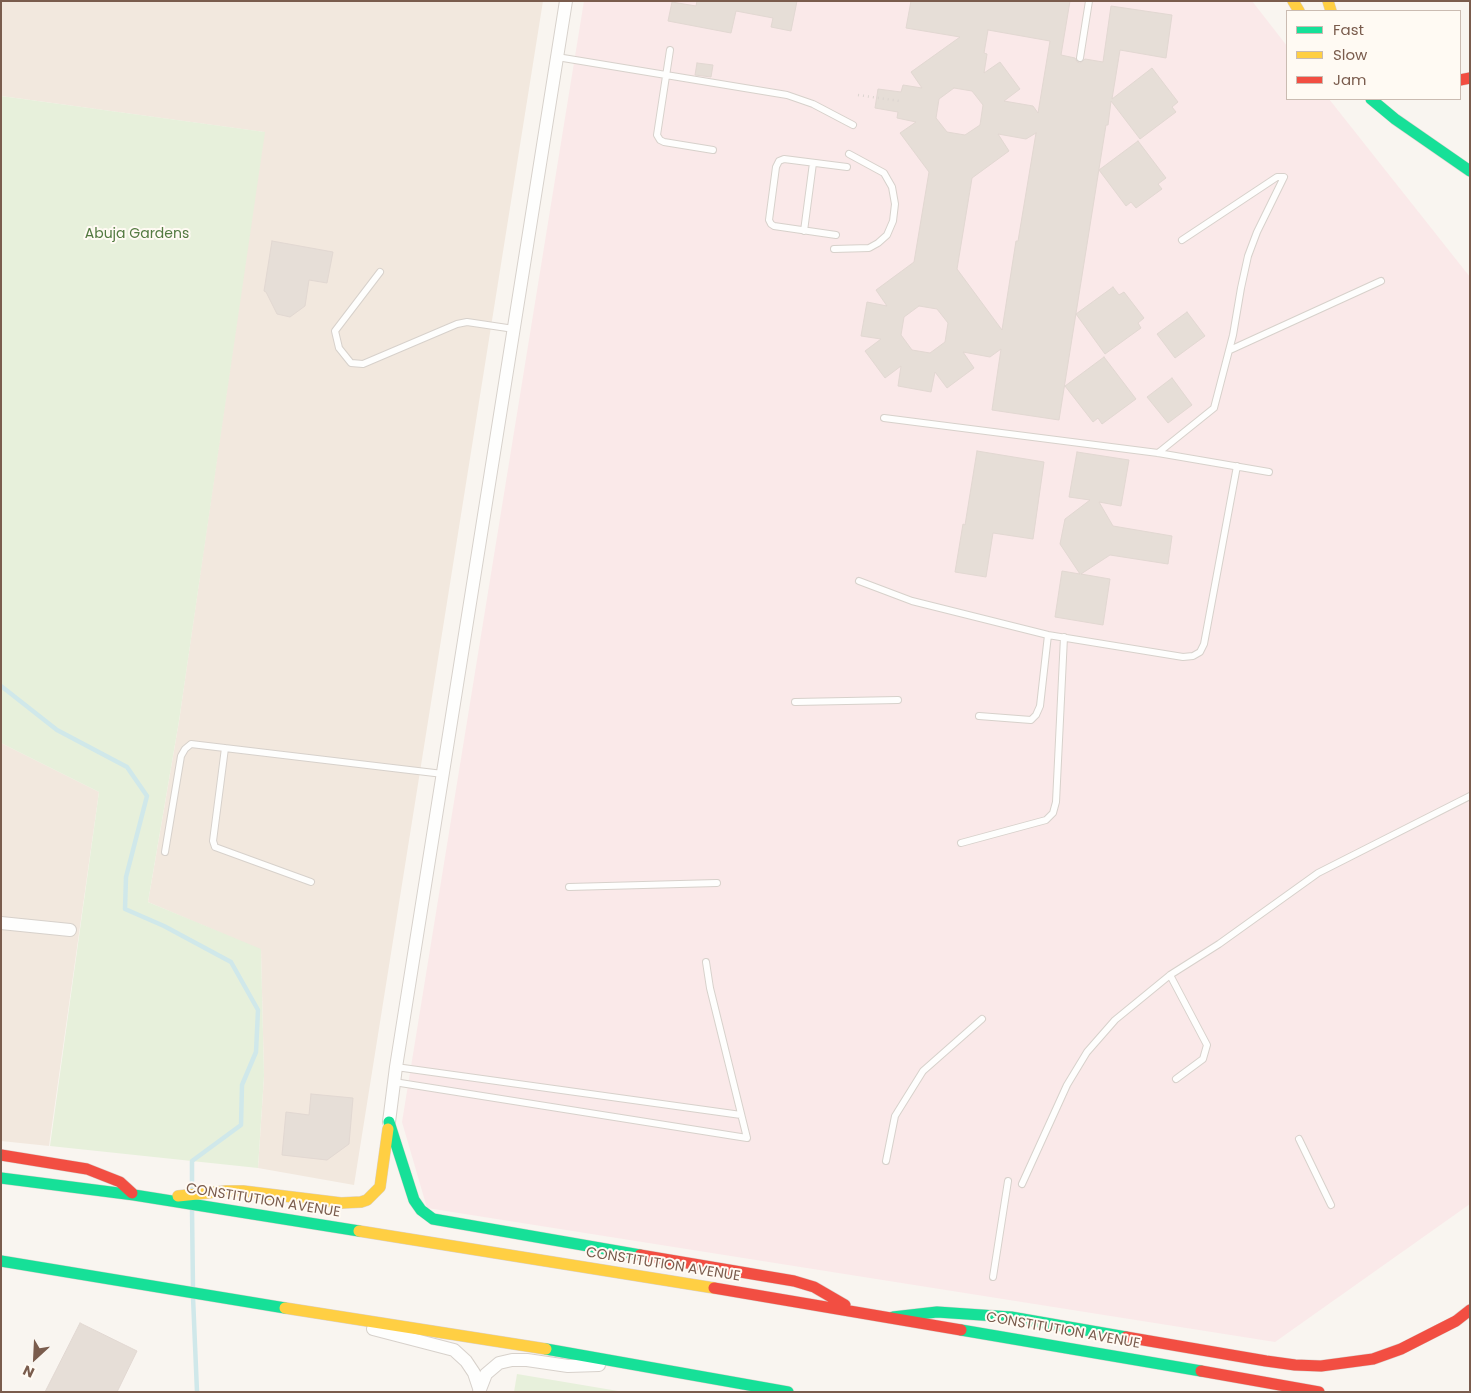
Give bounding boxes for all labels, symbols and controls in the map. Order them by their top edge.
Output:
legend [1286,10,1461,100]
text: Fast [1333,19,1364,40]
text: Slow [1333,44,1367,65]
text: Jam [1333,69,1367,90]
park label: Abuja Gardens [85,226,189,242]
street label: CONSTITUTION AVENUE [185,1180,341,1222]
street label: CONSTITUTION AVENUE [585,1244,741,1286]
street label: CONSTITUTION AVENUE [985,1309,1141,1353]
north arrow [10,1333,60,1383]
text: N [20,1360,38,1383]

